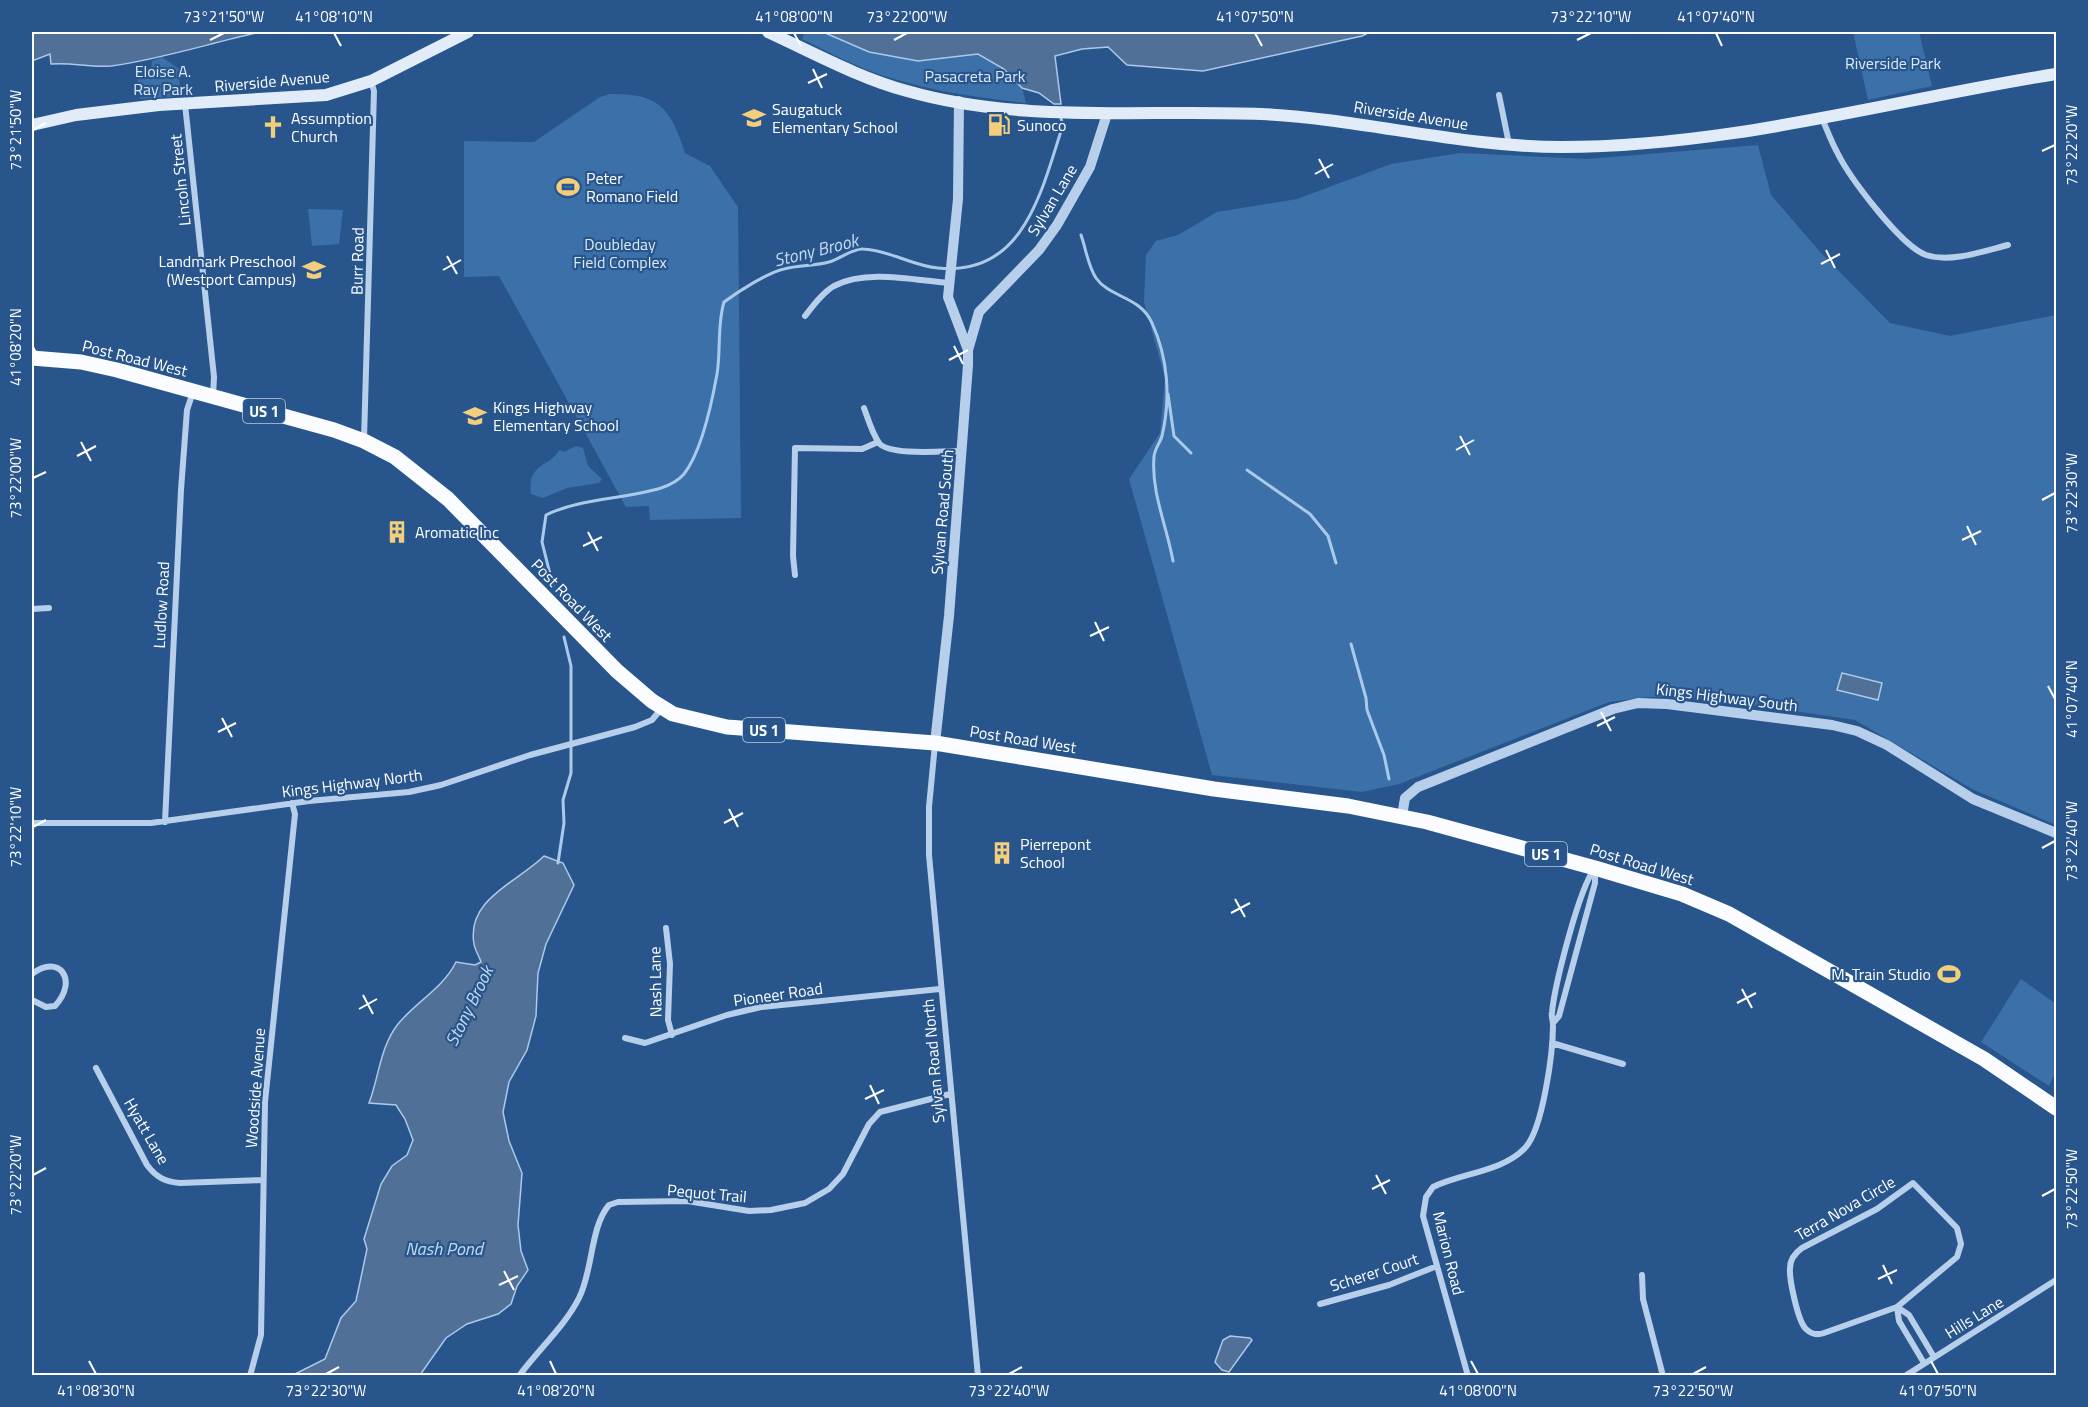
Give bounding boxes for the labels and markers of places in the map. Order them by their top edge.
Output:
place label: Saugatuck Elementary School [772,97,898,139]
school or university icon: Saugatuck Elementary School [741,105,767,131]
place label: Assumption Church [291,106,372,148]
fuel station icon: Sunoco [986,112,1012,138]
place label: Sunoco [1017,113,1067,137]
church icon: Assumption Church [260,114,286,140]
place label: Peter Romano Field [586,166,678,208]
sports icon: Peter Romano Field [555,174,581,200]
place label: Landmark Preschool (Westport Campus) [159,249,296,291]
school or university icon: Landmark Preschool (Westport Campus) [301,257,327,283]
place label: Kings Highway Elementary School [493,395,619,437]
school or university icon: Kings Highway Elementary School [462,403,488,429]
building icon: Aromatic Inc [384,519,410,545]
place label: Aromatic Inc [415,520,499,544]
place label: Pierrepont School [1020,832,1091,874]
building icon: Pierrepont School [989,840,1015,866]
sports icon: M. Train Studio [1936,961,1962,987]
place label: M. Train Studio [1831,962,1931,986]

